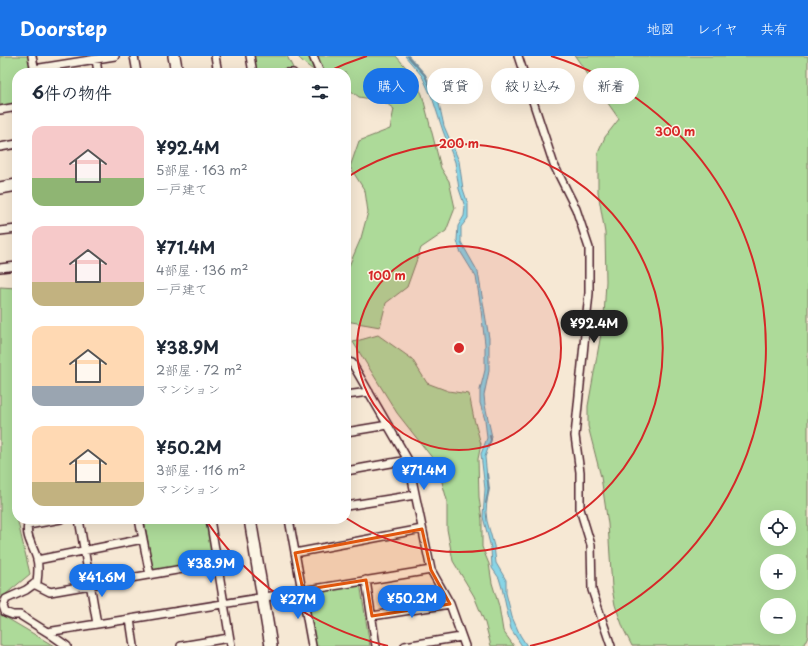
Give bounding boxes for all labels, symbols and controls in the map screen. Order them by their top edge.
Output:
text: Doorstep [20,14,107,42]
text: 地図 [647,18,675,39]
text: レイヤ [697,18,738,39]
text: 共有 [760,18,788,39]
chip: 購入 [363,68,419,104]
chip: 賃貸 [427,68,483,104]
chip: 絞り込み [491,68,575,104]
chip: 新着 [583,68,639,104]
text: 6件の物件 [32,79,112,105]
icon: filters [309,81,331,103]
text: 300 m [655,122,695,140]
text: ¥92.4M [156,134,220,160]
text: 200 m [439,134,479,152]
icon: home [64,142,112,190]
text: 5部屋 · 163 m² [156,160,248,179]
text: 一戸建て [156,179,208,198]
text: ¥71.4M [156,234,215,260]
icon: home [64,242,112,290]
text: 4部屋 · 136 m² [156,260,249,279]
text: 100 m [368,266,406,284]
text: 一戸建て [156,279,208,298]
pin: ¥92.4M [561,310,627,344]
text: ¥92.4M [570,313,618,332]
text: ¥38.9M [156,334,219,360]
centre of rings [452,341,466,355]
icon: home [64,342,112,390]
text: 2部屋 · 72 m² [156,360,242,379]
text: マンション [156,379,220,398]
text: ¥50.2M [156,434,222,460]
icon: home [64,442,112,490]
pin: ¥71.4M [391,457,457,491]
text: 3部屋 · 116 m² [156,460,246,479]
text: ¥71.4M [401,460,447,479]
text: マンション [156,479,220,498]
map controls [760,510,796,634]
button: locate [760,510,796,546]
pin: ¥38.9M [178,550,244,584]
text: ¥38.9M [187,553,235,572]
button: + [760,554,796,590]
pin: ¥41.6M [69,564,135,598]
text: ¥41.6M [78,567,126,586]
pin: ¥50.2M [379,585,445,619]
pin: ¥27M [274,586,322,620]
text: ¥50.2M [387,588,437,607]
text: ¥27M [280,589,316,608]
button: − [760,598,796,634]

